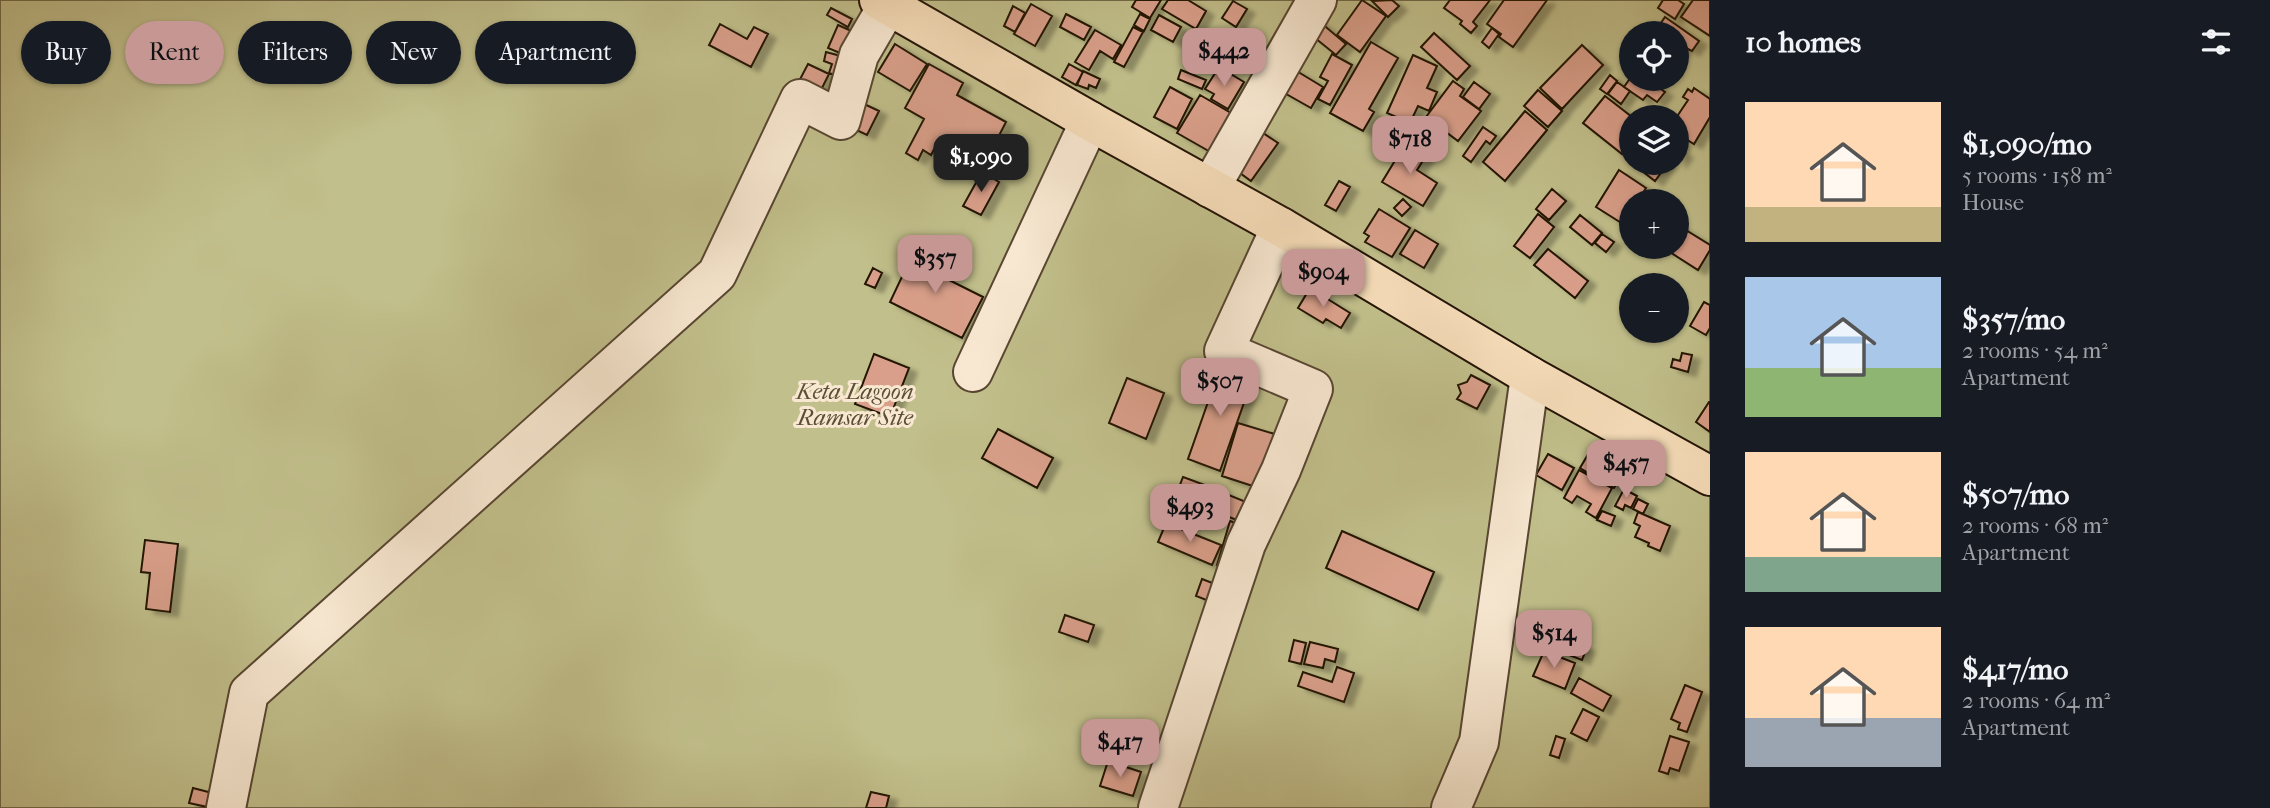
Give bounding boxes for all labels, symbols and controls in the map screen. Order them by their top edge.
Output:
chip: Buy [21,21,111,84]
chip: Rent [125,21,224,84]
chip: Filters [238,21,352,84]
chip: New [366,21,461,84]
chip: Apartment [475,21,636,84]
map controls [1619,21,1689,343]
button: locate [1619,21,1689,91]
icon: filters [2197,23,2235,61]
text: 10 homes [1745,25,1861,60]
pin: $442 [1183,28,1265,88]
text: $442 [1198,37,1250,64]
button: layers [1619,105,1689,175]
pin: $718 [1369,116,1451,176]
text: $718 [1388,125,1432,152]
text: $1,090/mo [1962,127,2092,162]
icon: home [1801,130,1885,214]
pin: $1,090 [924,134,1038,194]
text: $1,090 [949,143,1013,170]
text: 5 rooms · 158 m² [1962,162,2112,189]
button: + [1619,189,1689,259]
text: House [1962,189,2024,216]
pin: $357 [894,236,976,295]
text: $357 [913,244,957,271]
pin: $904 [1282,250,1364,309]
text: $904 [1298,258,1348,285]
button: − [1619,273,1689,343]
text: $357/mo [1962,302,2065,337]
icon: home [1801,305,1885,389]
text: 2 rooms · 54 m² [1962,337,2108,364]
pin: $507 [1179,358,1261,418]
text: Apartment [1962,364,2070,391]
text: $507 [1197,367,1243,394]
park label: Keta Lagoon Ramsar Site [794,378,914,431]
pin: $457 [1585,440,1667,500]
text: $457 [1603,449,1649,476]
text: $507/mo [1962,477,2069,512]
icon: home [1801,480,1885,564]
pin: $493 [1149,484,1231,544]
text: $493 [1166,493,1214,520]
text: 2 rooms · 68 m² [1962,512,2108,539]
text: Apartment [1962,539,2070,566]
pin: $514 [1513,610,1595,670]
text: $514 [1532,619,1576,646]
text: $417/mo [1962,652,2068,687]
icon: home [1801,655,1885,739]
text: 2 rooms · 64 m² [1962,687,2110,714]
text: Apartment [1962,714,2070,741]
pin: $417 [1079,720,1161,779]
text: $417 [1097,728,1143,755]

